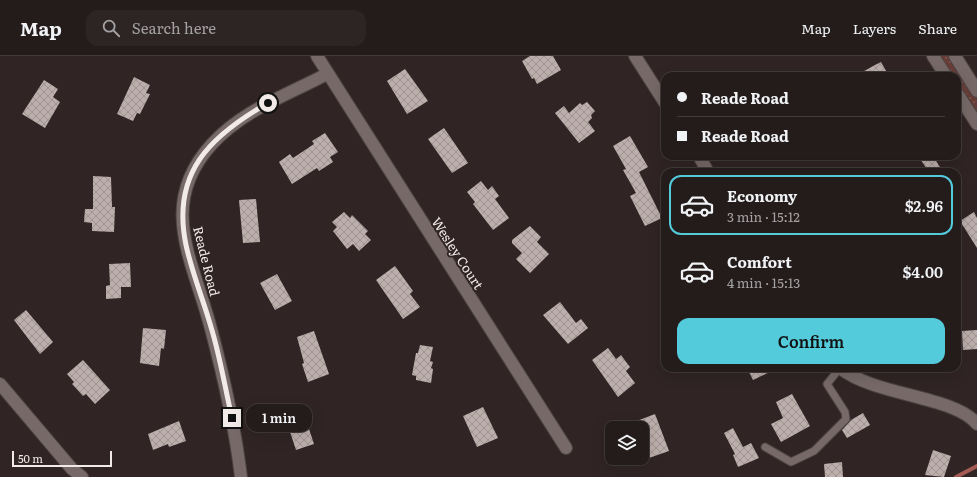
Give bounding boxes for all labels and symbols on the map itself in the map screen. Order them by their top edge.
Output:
route start [259,94,277,112]
street label: Wesley Court [428,213,489,293]
street label: Reade Road [189,224,225,298]
callout: 1 min [246,404,312,432]
route end [223,409,241,427]
scale bar [12,449,112,468]

